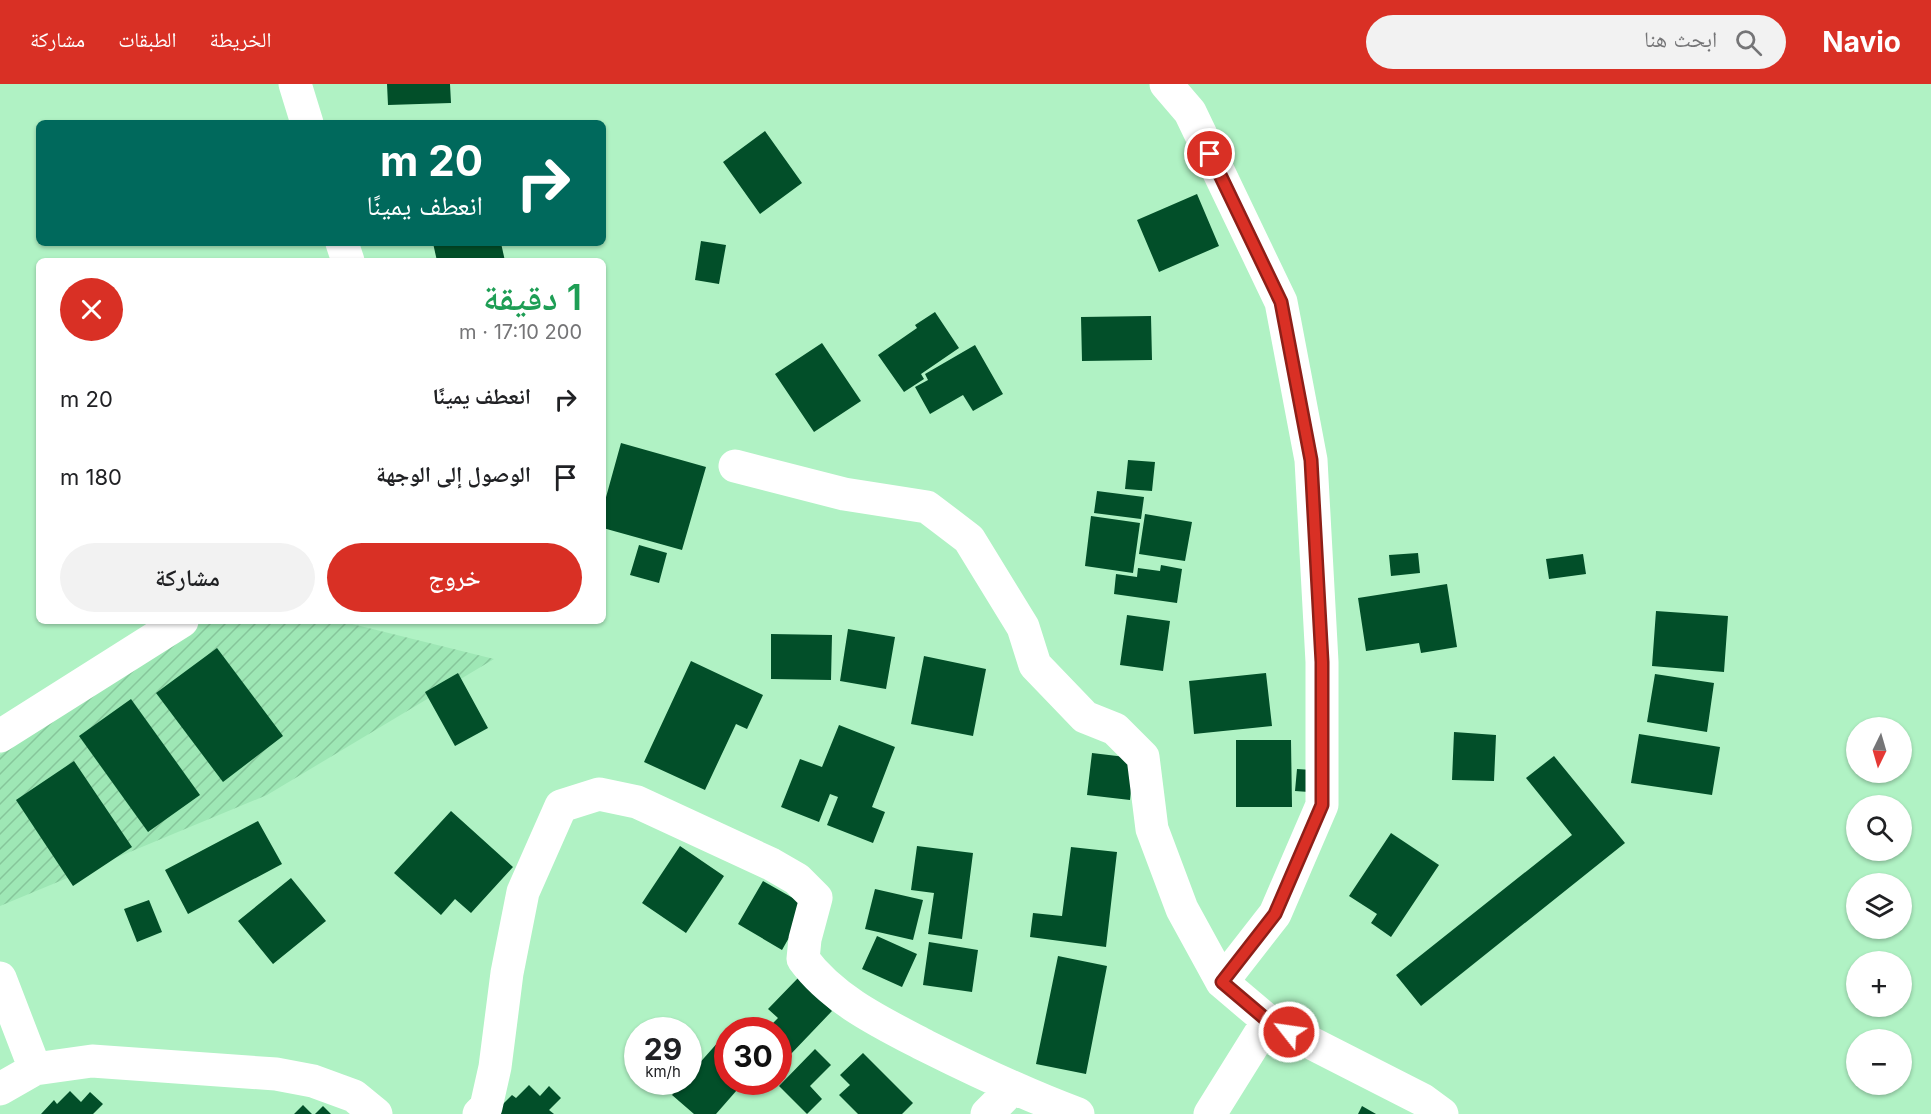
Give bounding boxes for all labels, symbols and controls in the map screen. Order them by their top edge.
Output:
search box [1366,15,1786,69]
text: Navio [1822,25,1901,59]
text: ابحث هنا [1644,26,1717,52]
icon: search [1732,26,1765,59]
text: مشاركة [30,27,85,52]
text: الطبقات [118,27,177,52]
text: الخريطة [210,27,271,52]
pin [1184,128,1235,179]
text: 20 m [380,135,483,186]
icon: arrive [1193,137,1226,170]
icon: right [504,144,582,222]
text: انعطف يمينًا [366,189,483,222]
text: 1 دقيقة [483,275,582,319]
button: close [60,278,123,341]
text: 200 m · 17:10 [459,320,582,344]
text: انعطف يمينًا [432,383,531,409]
icon: right [549,383,582,416]
text: 20 m [60,386,113,412]
text: الوصول إلى الوجهة [376,461,531,487]
icon: arrive [549,461,582,494]
text: 180 m [60,464,122,490]
button: مشاركة [60,543,315,612]
button: خروج [327,543,582,612]
north arrow [1846,717,1912,783]
map controls [1846,717,1912,1095]
button: search [1846,795,1912,861]
button: layers [1846,873,1912,939]
button: + [1846,951,1912,1017]
position arrow [1257,1000,1321,1064]
speed limit sign: 30 [714,1017,792,1095]
button: − [1846,1029,1912,1095]
text: 29 [644,1031,682,1067]
text: km/h [645,1062,681,1081]

